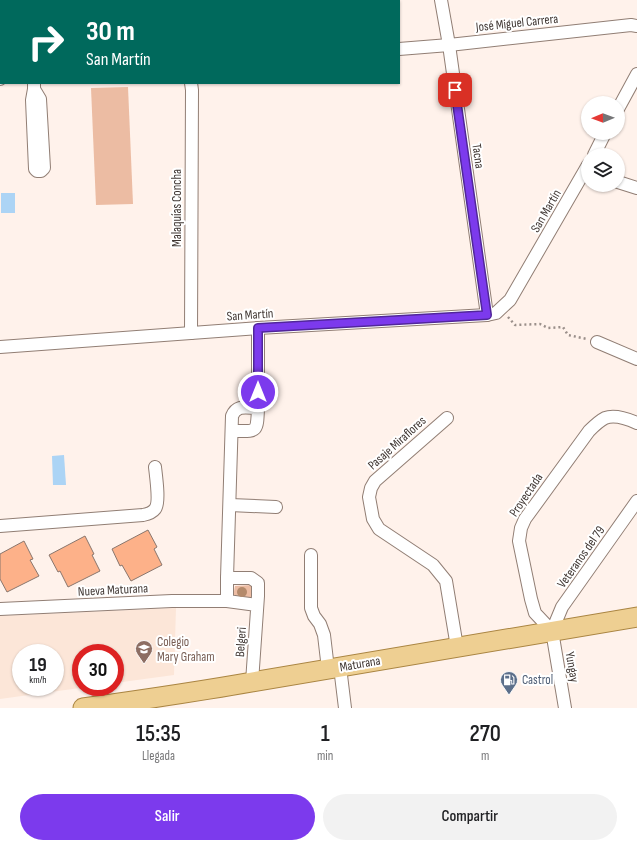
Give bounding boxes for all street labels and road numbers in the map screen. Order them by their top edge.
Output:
street label: José Miguel Carrera [474,11,559,35]
street label: Tacna [468,142,488,170]
street label: Malaquías Concha [169,169,185,247]
street label: San Martín [527,187,565,235]
street label: San Martín [226,305,274,325]
street label: Pasaje Miraflores [365,413,430,473]
street label: Proyectada [506,470,546,520]
street label: Veteranos del 79 [554,523,608,591]
street label: Nueva Maturana [77,580,149,600]
street label: Belgeri [232,627,250,657]
street label: Yungay [561,650,583,684]
street label: Maturana [338,653,382,675]

